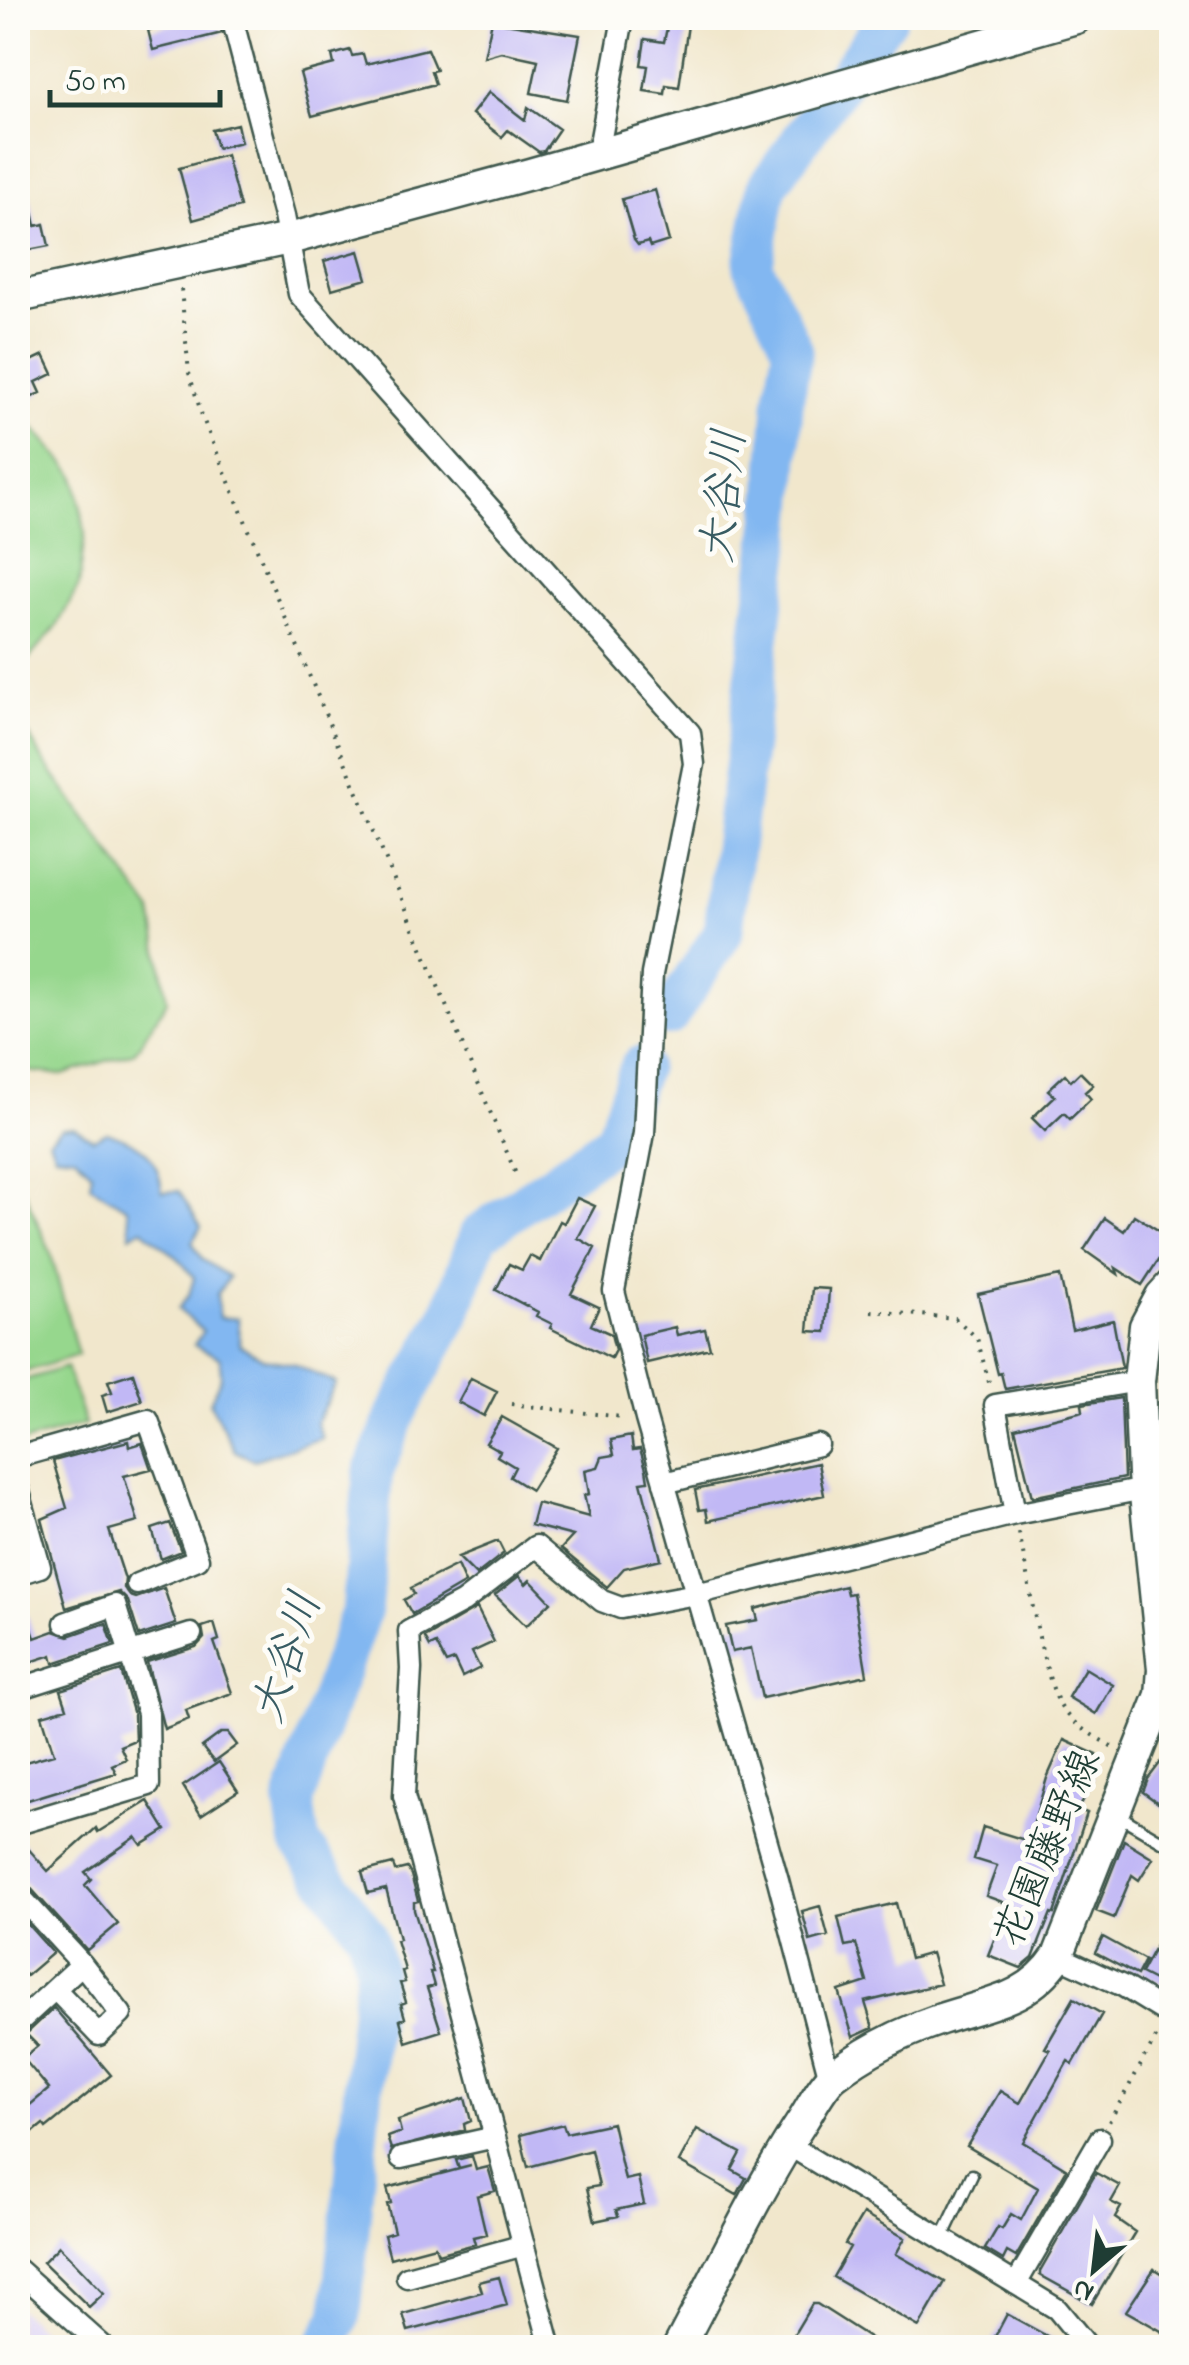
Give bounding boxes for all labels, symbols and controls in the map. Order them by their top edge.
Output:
scale bar [50,45,220,107]
text: 50 m [65,61,126,105]
water label: 大谷川 [686,425,766,567]
water label: 大谷川 [237,1584,341,1732]
street label: 花園藤野線 [980,1740,1118,1958]
north arrow [1044,2220,1144,2320]
text: N [1066,2266,1102,2312]

